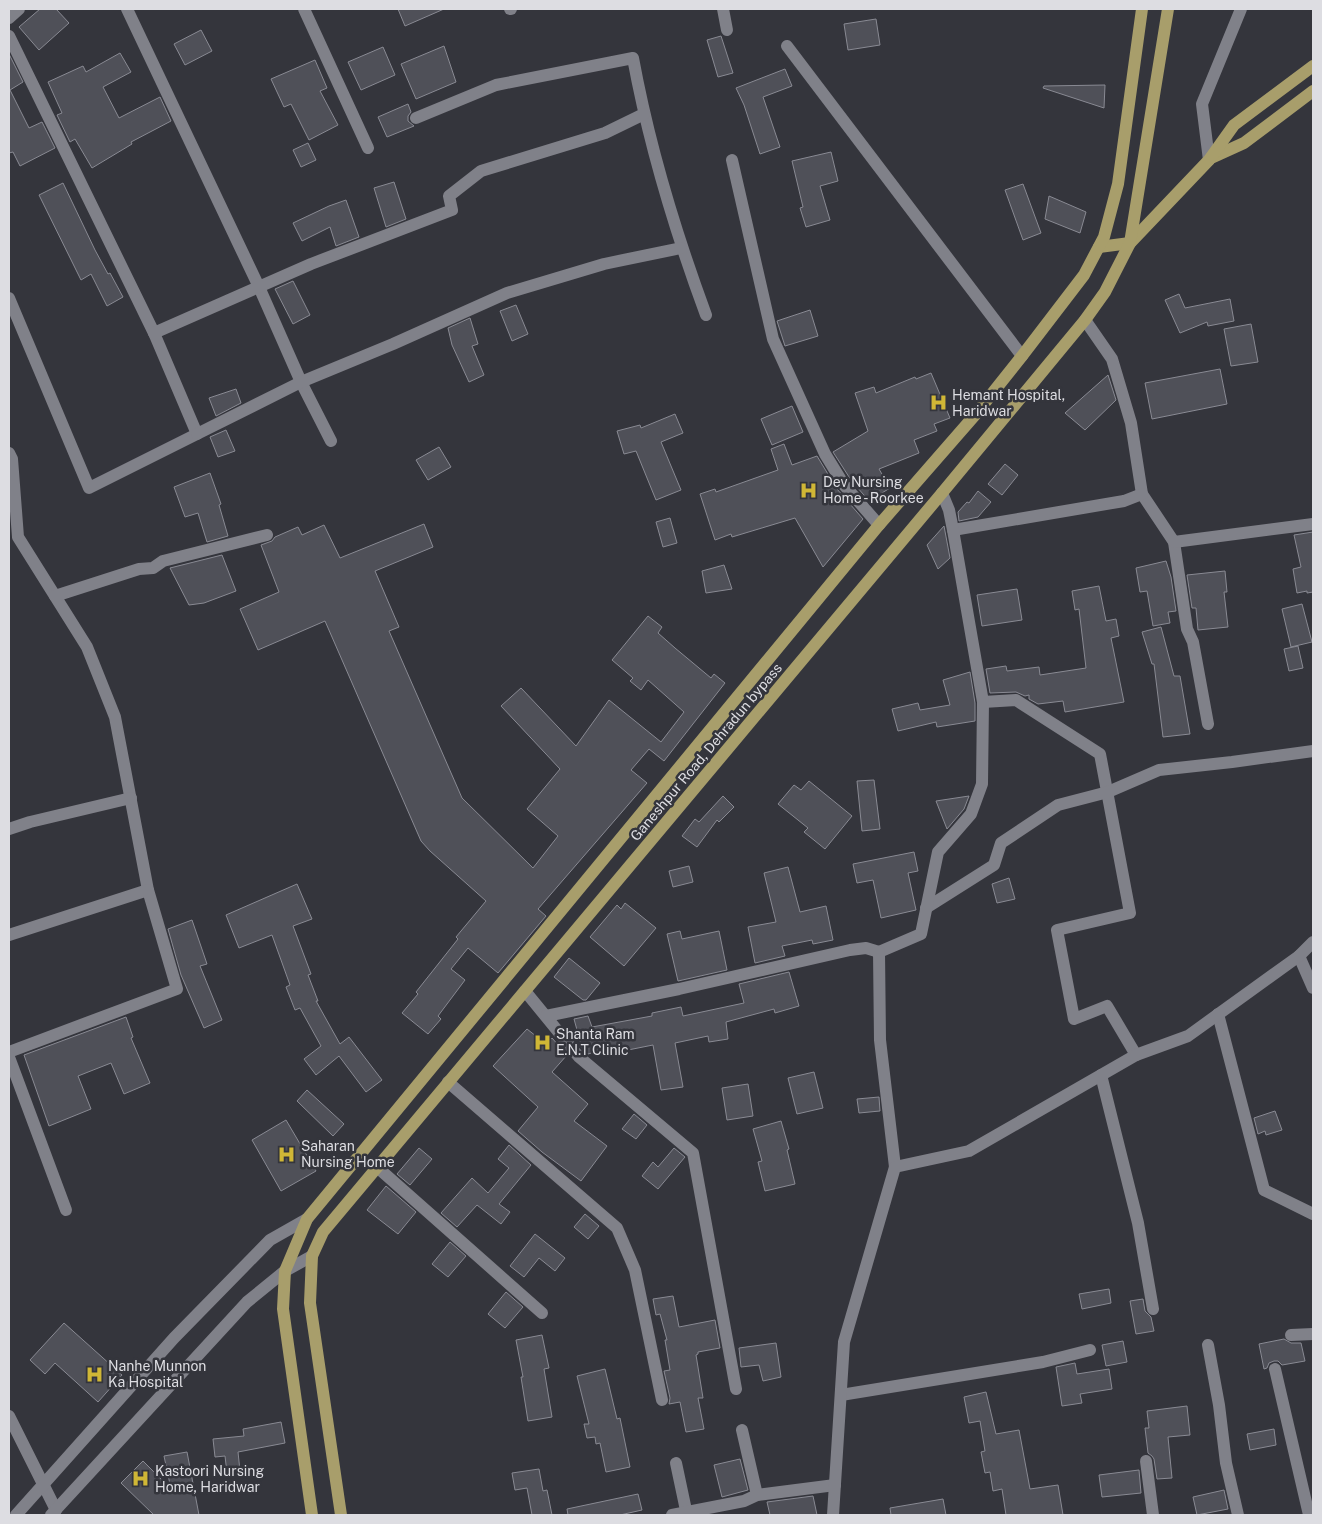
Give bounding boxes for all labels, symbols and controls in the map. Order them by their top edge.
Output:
place label: Hemant Hospital, Haridwar [952,387,1065,419]
hospital icon: Hemant Hospital, Haridwar [928,393,948,413]
place label: Dev Nursing Home - Roorkee [823,474,924,506]
hospital icon: Dev Nursing Home - Roorkee [799,480,819,500]
street label: Ganeshpur Road, Dehradun bypass [627,660,785,844]
place label: Shanta Ram E.N.T Clinic [556,1026,635,1058]
hospital icon: Shanta Ram E.N.T Clinic [532,1032,552,1052]
place label: Saharan Nursing Home [301,1138,395,1170]
hospital icon: Saharan Nursing Home [277,1144,297,1164]
place label: Nanhe Munnon Ka Hospital [108,1358,206,1390]
hospital icon: Nanhe Munnon Ka Hospital [84,1364,104,1384]
place label: Kastoori Nursing Home, Haridwar [155,1463,264,1495]
hospital icon: Kastoori Nursing Home, Haridwar [131,1469,151,1489]

